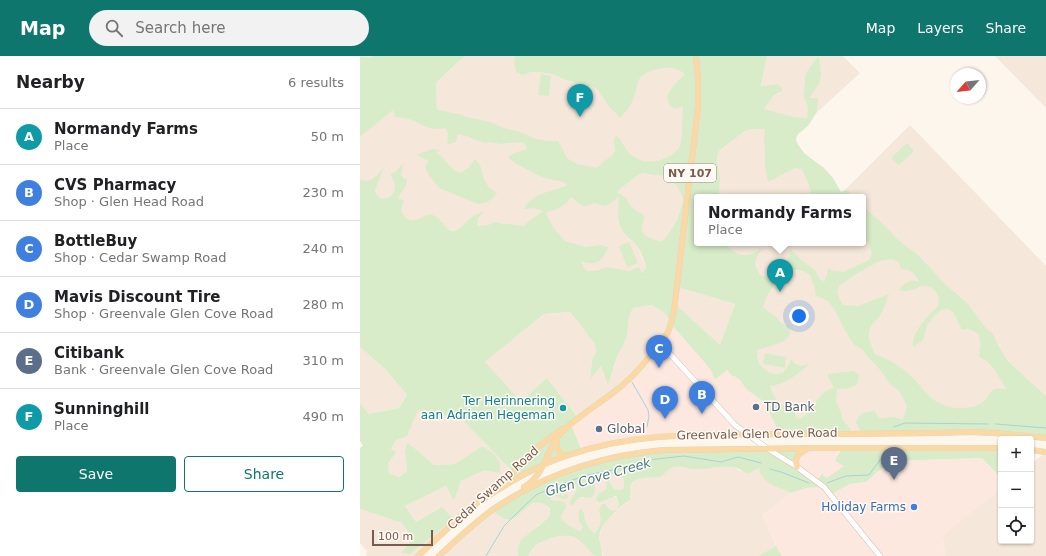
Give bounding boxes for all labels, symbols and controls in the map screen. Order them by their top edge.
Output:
search box [89,10,369,46]
text: Map [20,17,65,39]
icon: search [103,17,125,39]
text: Search here [135,19,225,37]
text: Map [866,20,895,36]
text: Layers [917,20,964,36]
text: Share [986,20,1026,36]
north arrow [950,68,986,104]
text: Nearby [16,72,85,92]
text: 6 results [288,75,344,90]
pin: F [567,84,593,117]
text: Normandy Farms [54,120,198,138]
text: A [24,129,34,144]
text: 50 m [311,129,344,144]
text: Place [54,138,89,153]
road number: NY 107 [664,164,716,182]
text: CVS Pharmacy [54,176,176,194]
text: B [24,185,34,200]
text: 230 m [302,185,344,200]
text: Shop · Glen Head Road [54,194,204,209]
popup [694,194,866,246]
text: Normandy Farms [708,204,852,222]
text: Place [708,222,743,237]
text: BottleBuy [54,232,137,250]
text: C [24,241,34,256]
text: 240 m [302,241,344,256]
text: Shop · Cedar Swamp Road [54,250,226,265]
pin: A [767,259,793,292]
text: Mavis Discount Tire [54,288,221,306]
text: D [24,297,34,312]
text: 280 m [302,297,344,312]
text: Shop · Greenvale Glen Cove Road [54,306,273,321]
your location [789,306,809,326]
pin: C [646,335,672,368]
text: Citibank [54,344,124,362]
text: E [25,353,33,368]
text: 310 m [302,353,344,368]
text: Bank · Greenvale Glen Cove Road [54,362,273,377]
pin: B [689,381,715,414]
pin: D [652,386,678,419]
place label: Ter Herinnering aan Adriaen Hegeman [421,394,555,422]
text: Sunninghill [54,400,150,418]
place label: TD Bank [763,400,815,414]
marker: TD Bank [751,402,761,412]
marker: Ter Herinnering aan Adriaen Hegeman [558,403,568,413]
text: F [25,409,33,424]
text: 490 m [302,409,344,424]
text: Place [54,418,89,433]
place label: Global [607,422,645,436]
marker: Global [594,424,604,434]
street label: Greenvale Glen Cove Road [676,426,838,442]
map controls [998,436,1034,544]
button: + [998,436,1034,472]
street label: Cedar Swamp Road [445,443,541,533]
pin: E [881,447,907,480]
water label: Glen Cove Creek [544,455,653,499]
button: Save [16,456,176,492]
button: Share [184,456,344,492]
button: − [998,472,1034,508]
place label: Holiday Farms [821,500,906,514]
marker: Holiday Farms [909,502,919,512]
button: locate [998,508,1034,544]
scale bar [372,528,433,547]
text: 100 m [378,530,413,543]

